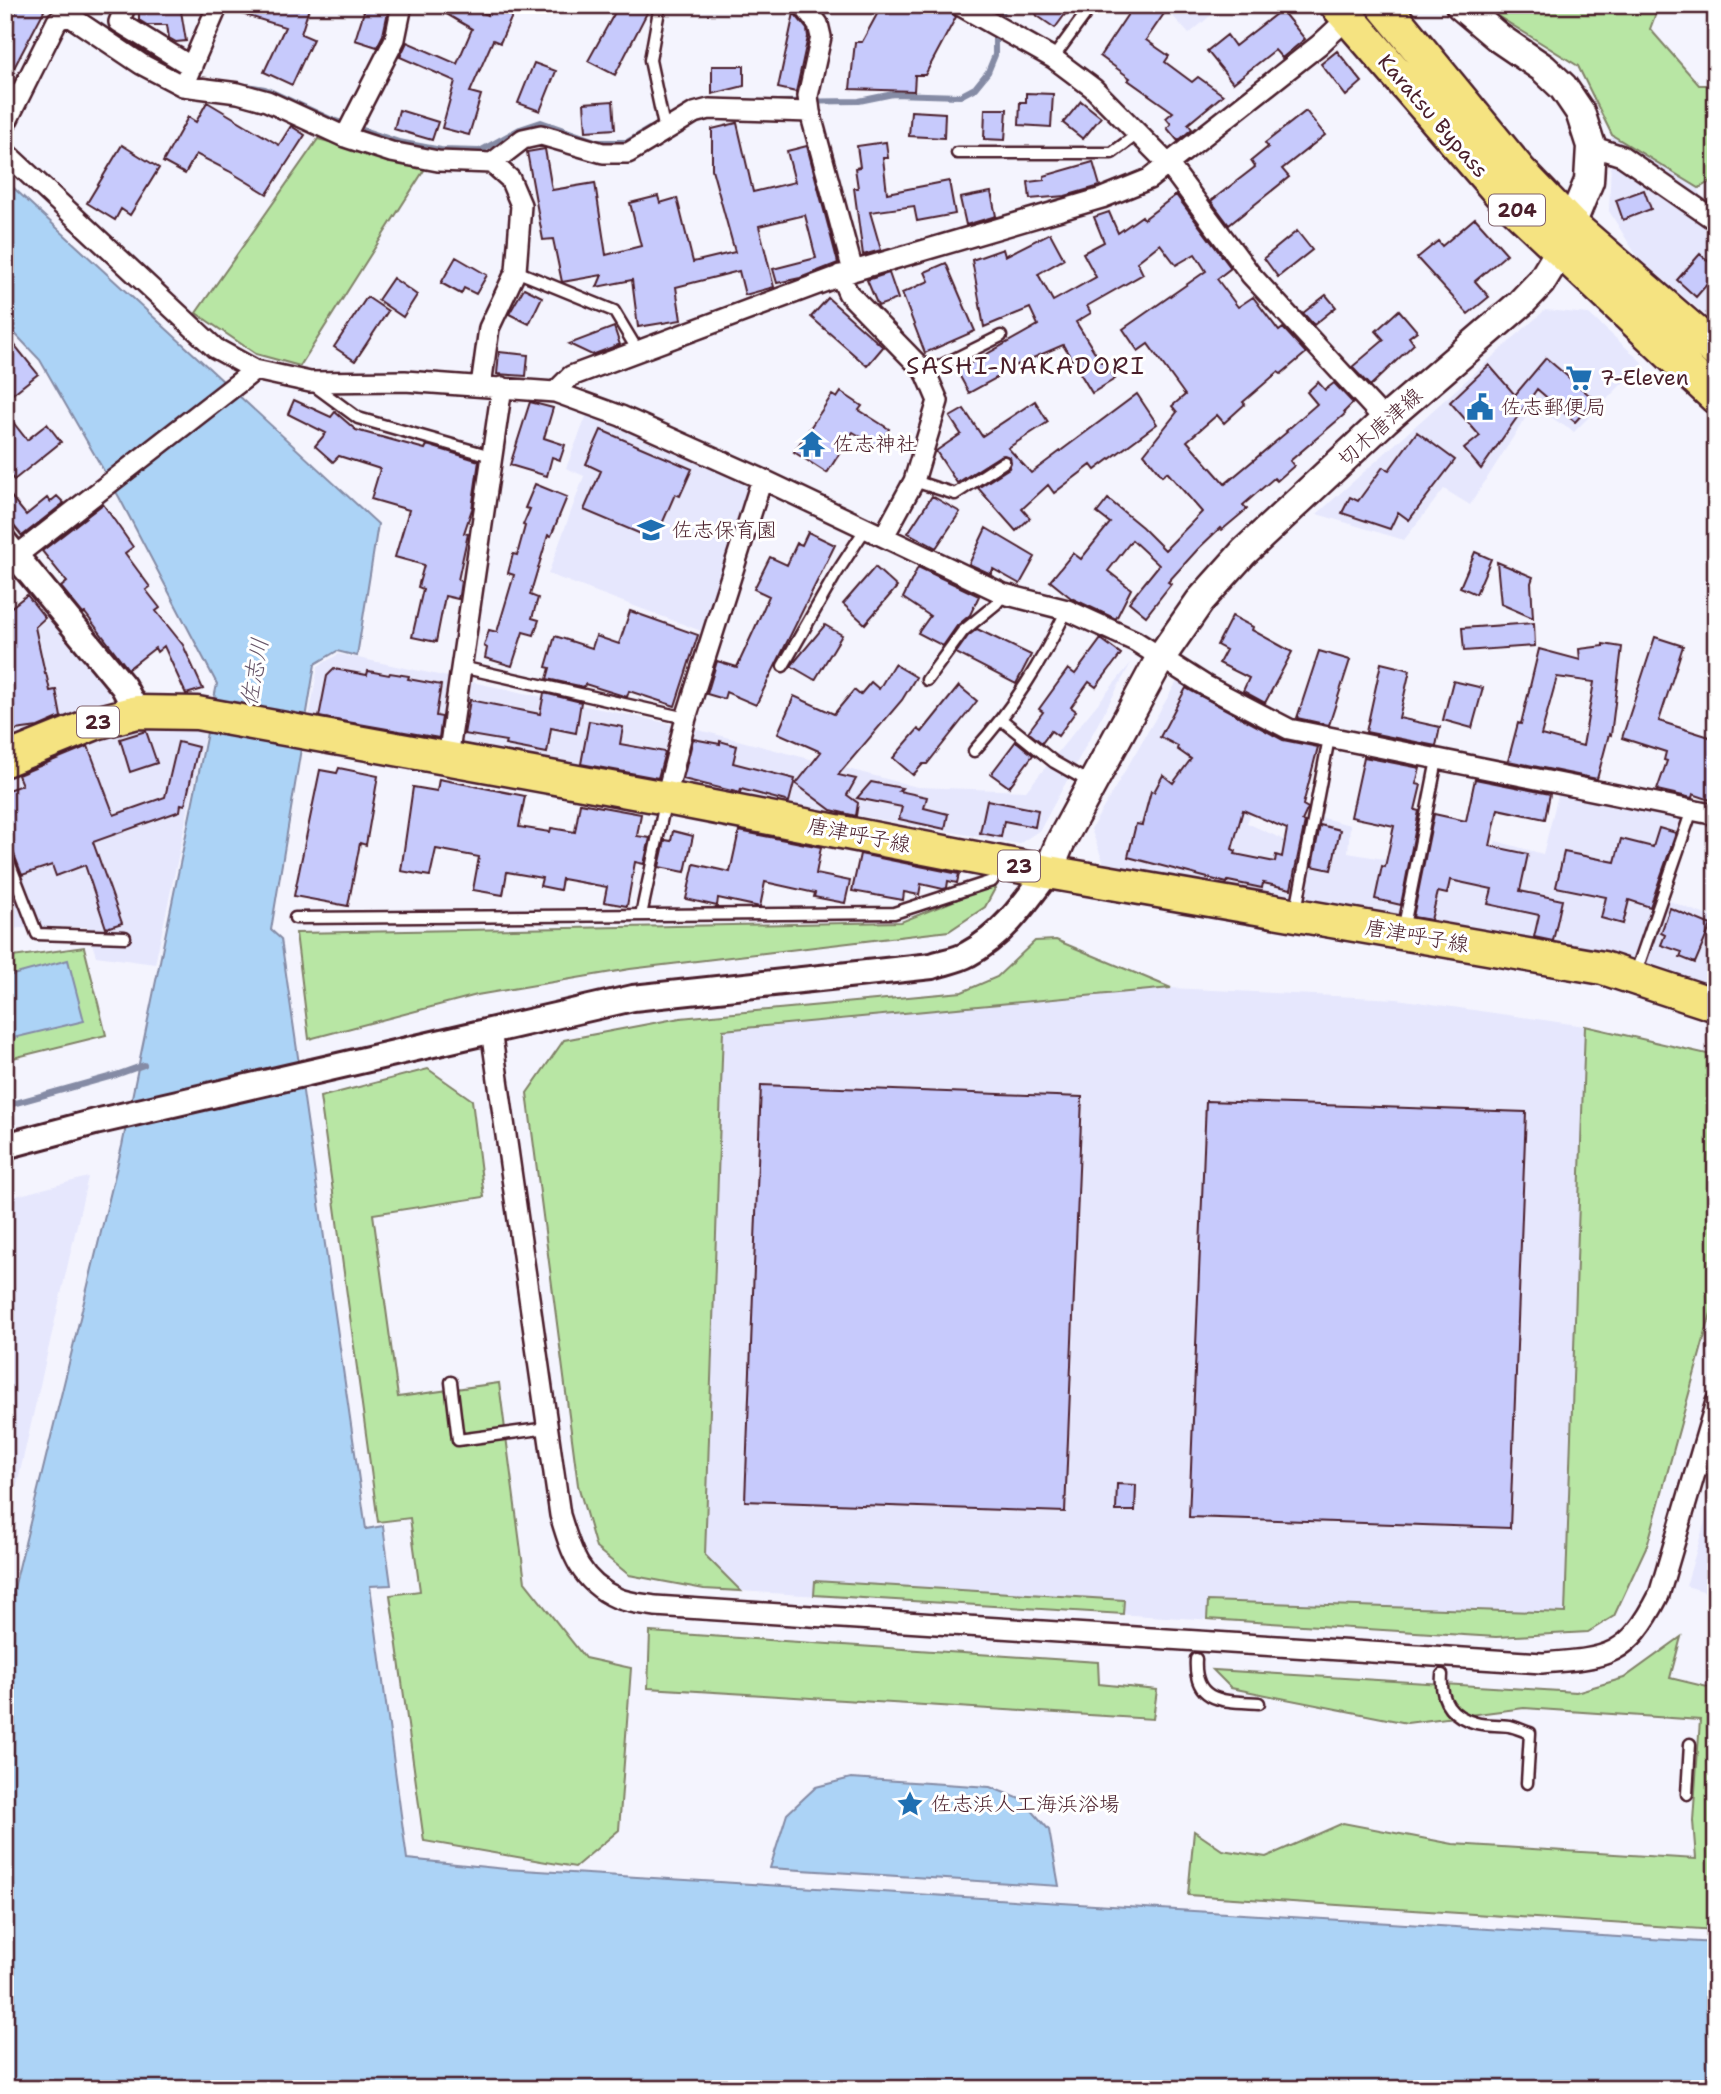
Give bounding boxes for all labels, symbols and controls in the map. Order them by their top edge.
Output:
street label: Karatsu Bypass [1372,48,1494,184]
road number: 204 [1489,194,1545,226]
district label: SASHI-NAKADORI [906,350,1146,382]
supermarket icon: 7-Eleven [1564,363,1594,393]
place label: 7-Eleven [1600,364,1689,392]
street label: 切木唐津線 [1332,381,1428,473]
public building icon: 佐志郵便局 [1465,392,1495,422]
place label: 佐志郵便局 [1501,393,1606,421]
temple icon: 佐志神社 [797,429,827,459]
place label: 佐志神社 [833,430,917,458]
school or university icon: 佐志保育園 [636,515,666,545]
place label: 佐志保育園 [672,516,777,544]
water label: 佐志川 [233,635,275,709]
road number: 23 [77,706,119,737]
street label: 唐津呼子線 [805,811,913,859]
road number: 23 [998,850,1040,881]
street label: 唐津呼子線 [1363,913,1471,959]
place icon: 佐志浜人工海浜浴場 [895,1789,925,1819]
place label: 佐志浜人工海浜浴場 [931,1790,1120,1818]

